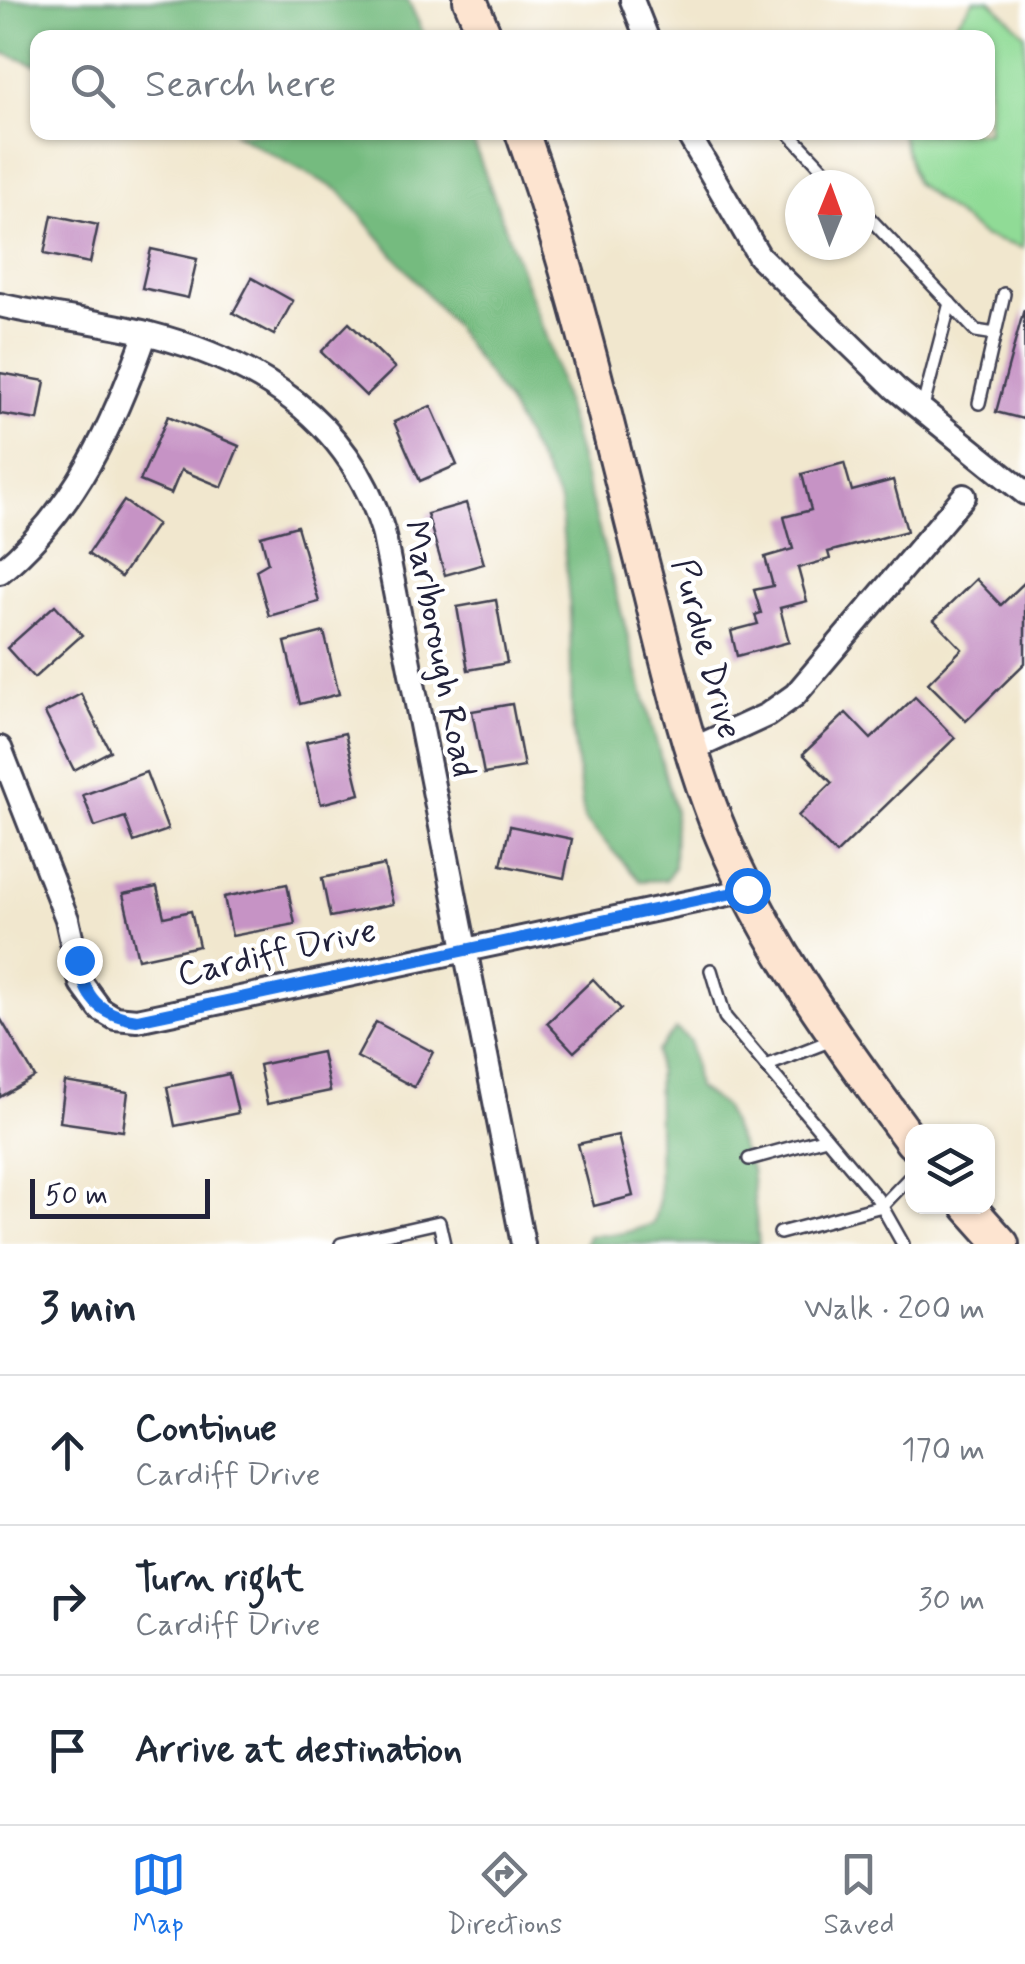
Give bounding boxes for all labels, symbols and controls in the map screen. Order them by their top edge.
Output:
search box [30,30,995,140]
icon: search [65,58,120,113]
text: Search here [145,61,336,110]
north arrow [785,170,875,260]
street label: Marlborough Road [392,517,486,781]
street label: Purdue Drive [660,554,752,744]
route start [725,868,771,914]
street label: Cardiff Drive [173,908,381,998]
route end [57,938,103,984]
map controls [905,1124,995,1214]
button: layers [905,1124,995,1214]
scale bar [30,1174,210,1218]
text: 50 m [45,1178,108,1215]
text: 3 min [40,1282,137,1337]
text: Walk · 200 m [804,1288,985,1330]
text: Continue [135,1405,277,1454]
icon: ahead [40,1423,95,1478]
text: 170 m [901,1429,985,1471]
text: Cardiff Drive [135,1454,320,1496]
text: Turn right [135,1555,304,1604]
icon: right [40,1573,95,1628]
text: 30 m [918,1579,985,1621]
text: Cardiff Drive [135,1604,320,1646]
icon: arrive [40,1723,95,1778]
text: Arrive at destination [135,1726,462,1775]
tab: Map [131,1847,186,1944]
tab: Directions [447,1847,562,1944]
tab: Saved [824,1847,894,1944]

